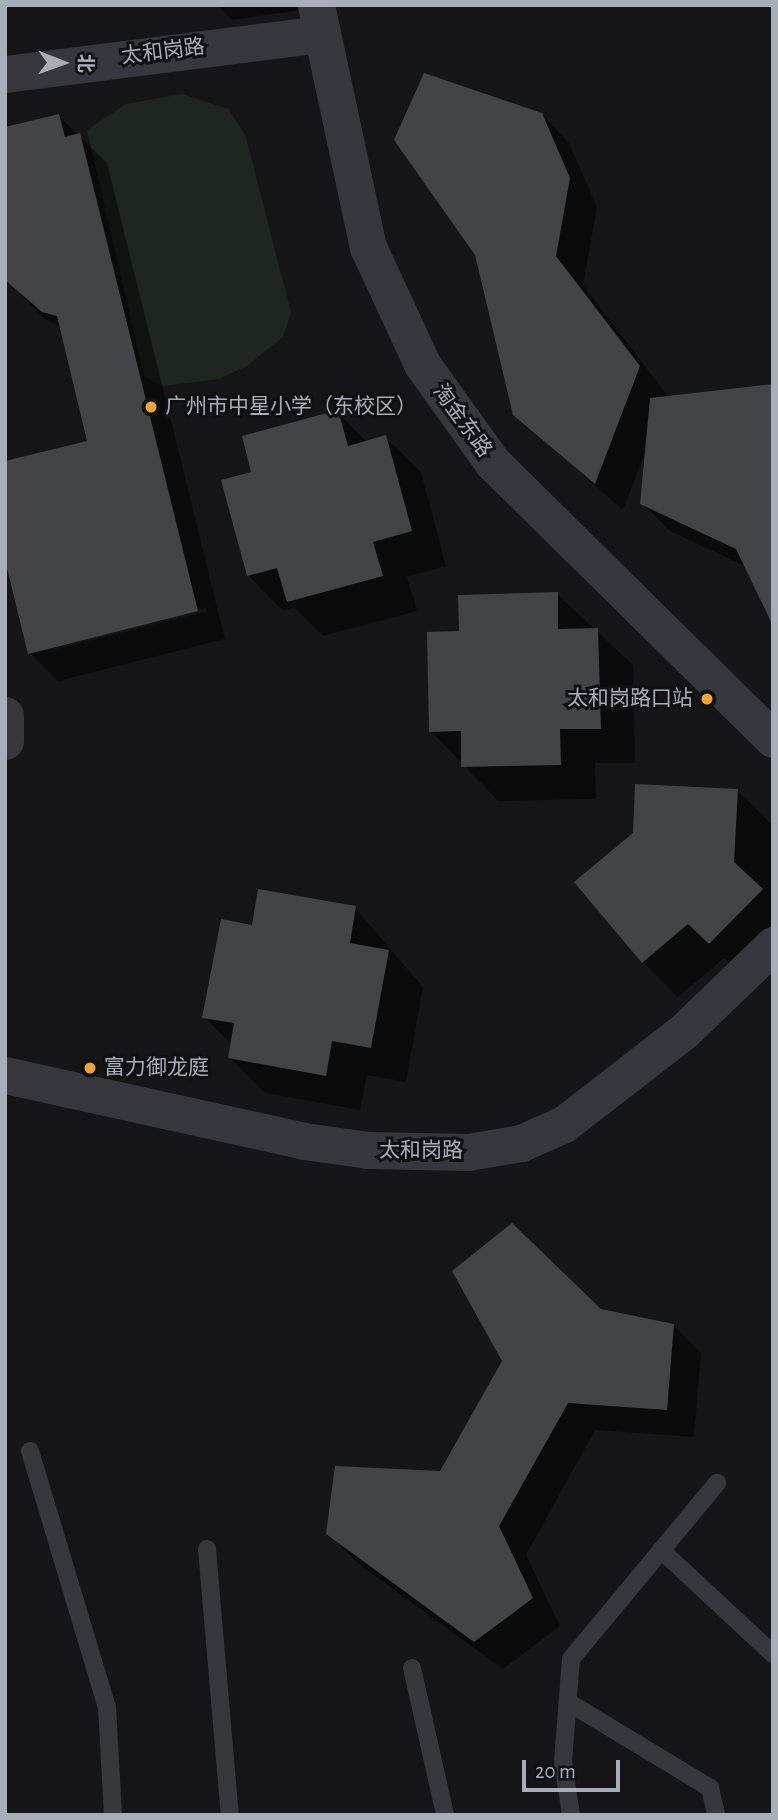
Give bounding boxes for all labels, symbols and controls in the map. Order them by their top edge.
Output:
north arrow [28,28,98,98]
street label: 太和岗路 [120,34,206,70]
text: 北 [75,54,94,73]
street label: 淘金东路 [427,380,497,462]
place label: 广州市中星小学（东校区） [165,394,417,420]
marker: 广州市中星小学（东校区） [143,399,159,415]
place label: 太和岗路口站 [567,686,693,712]
marker: 太和岗路口站 [699,691,715,707]
place label: 富力御龙庭 [104,1055,209,1081]
marker: 富力御龙庭 [82,1060,98,1076]
street label: 太和岗路 [379,1138,463,1164]
scale bar [526,1746,624,1790]
text: 20 m [535,1761,576,1782]

